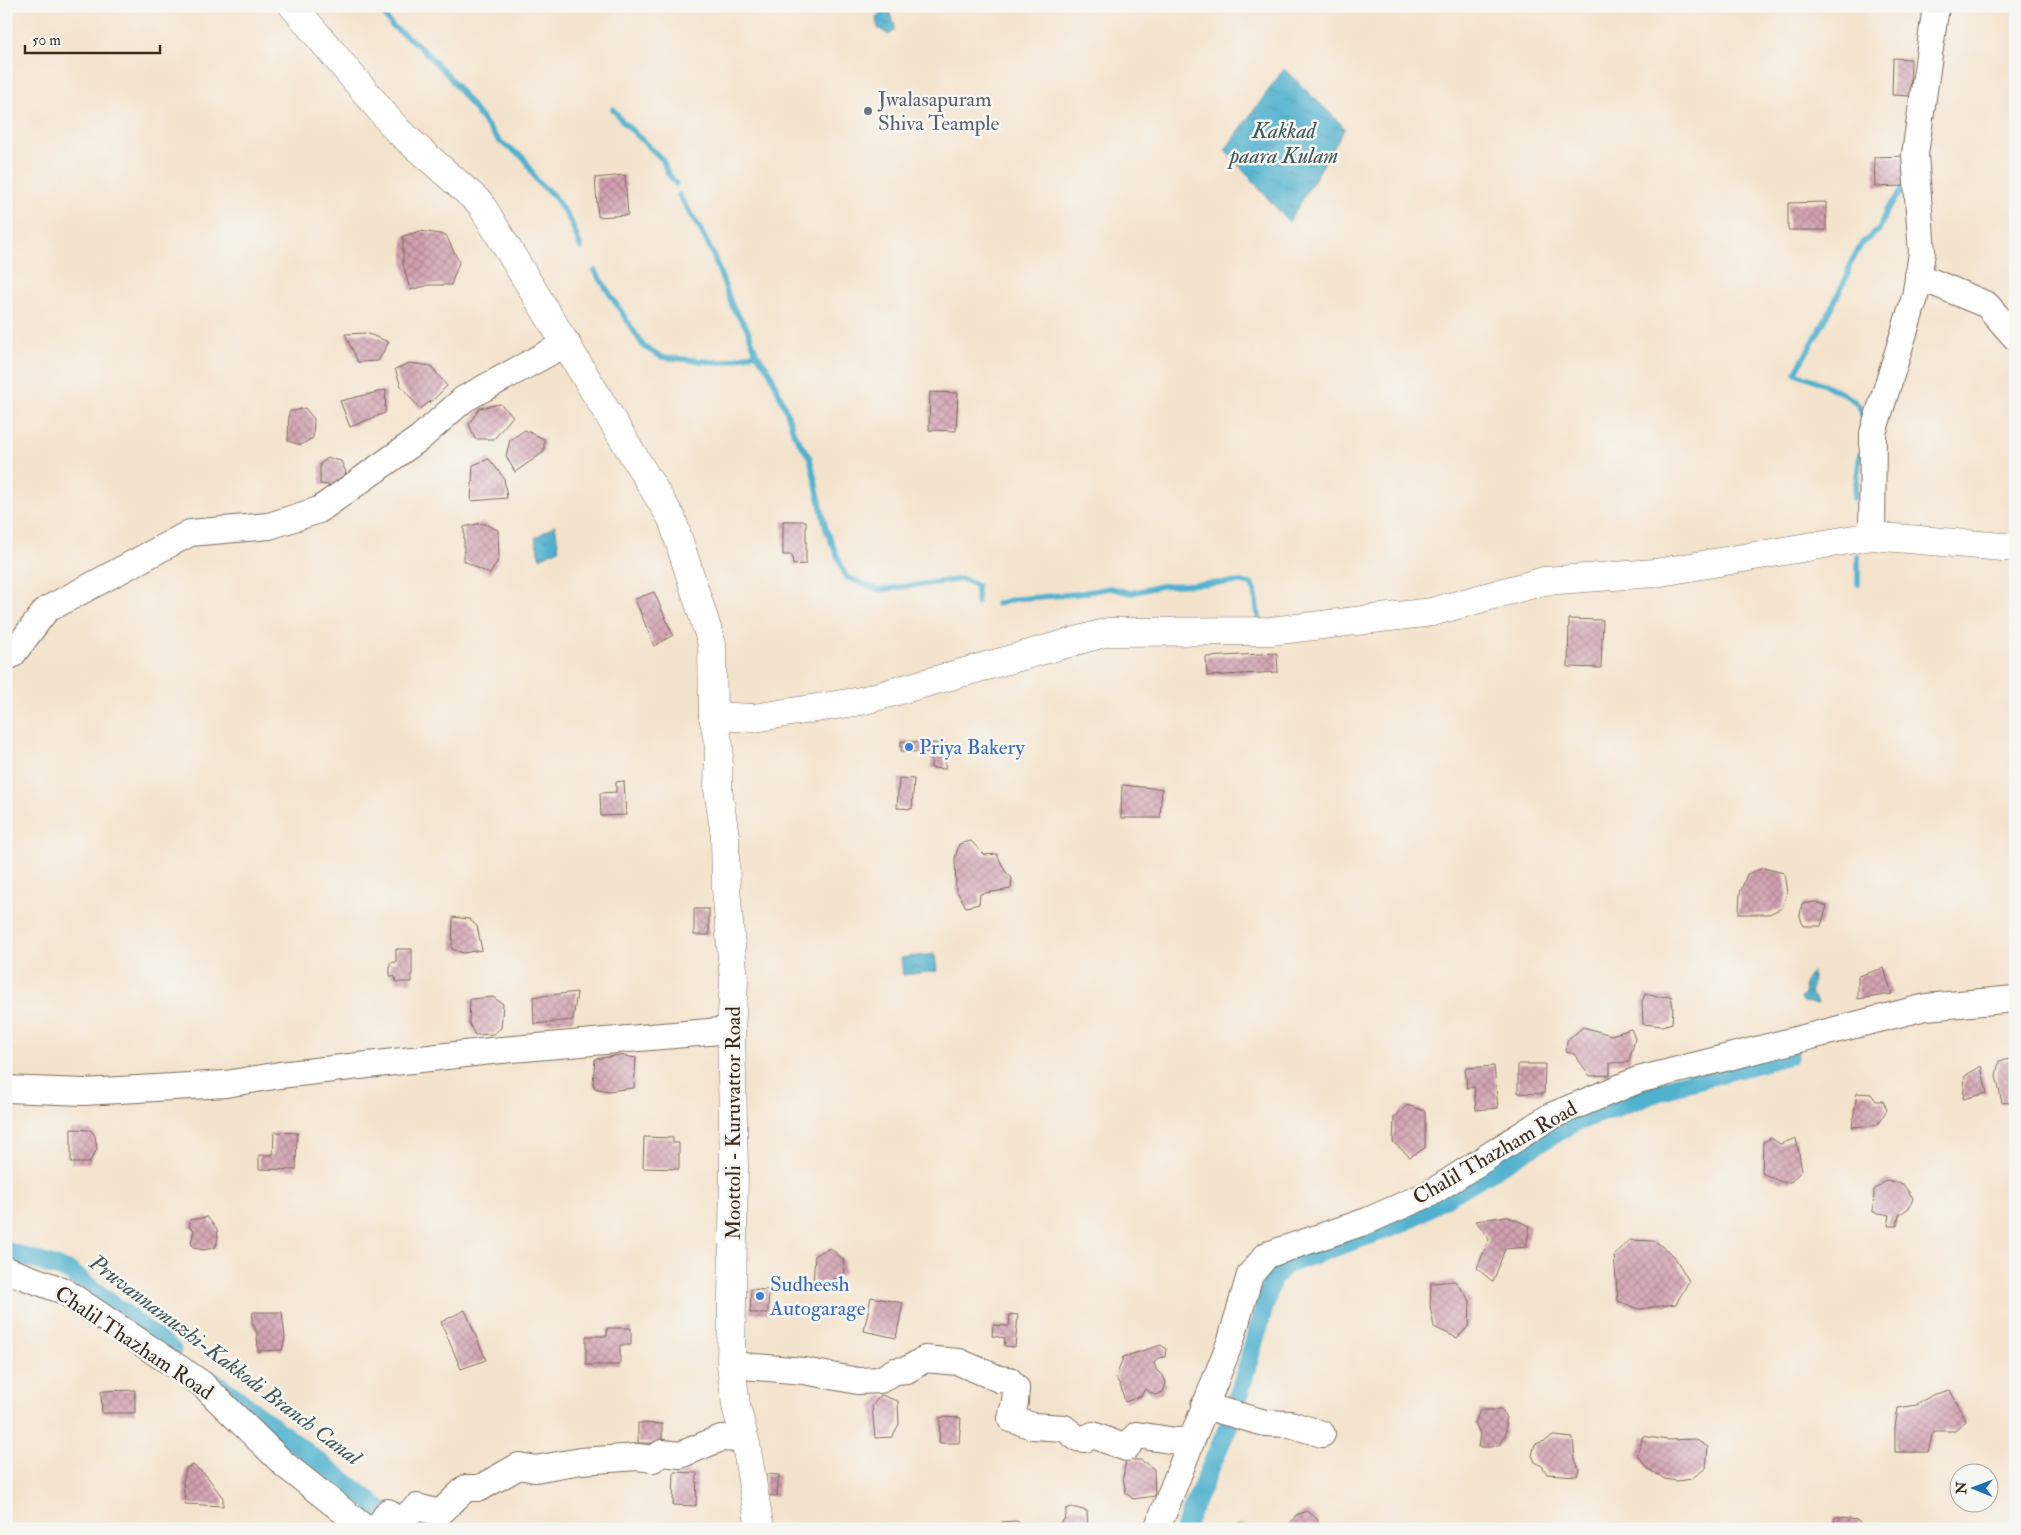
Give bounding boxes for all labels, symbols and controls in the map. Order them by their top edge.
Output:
scale bar [25,22,160,54]
text: 50 m [32,31,61,50]
place label: Jwalasapuram Shiva Teample [877,86,1000,137]
marker: Jwalasapuram Shiva Teample [862,105,874,117]
water label: Kakkad paara Kulam [1226,117,1338,170]
place label: Priya Bakery [919,734,1025,761]
marker: Priya Bakery [903,741,915,753]
street label: Moottoli - Kuruvattor Road [720,1006,747,1240]
street label: Chalil Thazham Road [1408,1095,1583,1211]
water label: Pruvannamuzhi-Kakkodi Branch Canal [83,1248,368,1472]
place label: Sudheesh Autogarage [769,1271,866,1322]
street label: Chalil Thazham Road [50,1280,219,1406]
marker: Sudheesh Autogarage [754,1290,766,1302]
north arrow [1948,1462,1998,1512]
text: N [1953,1481,1970,1495]

